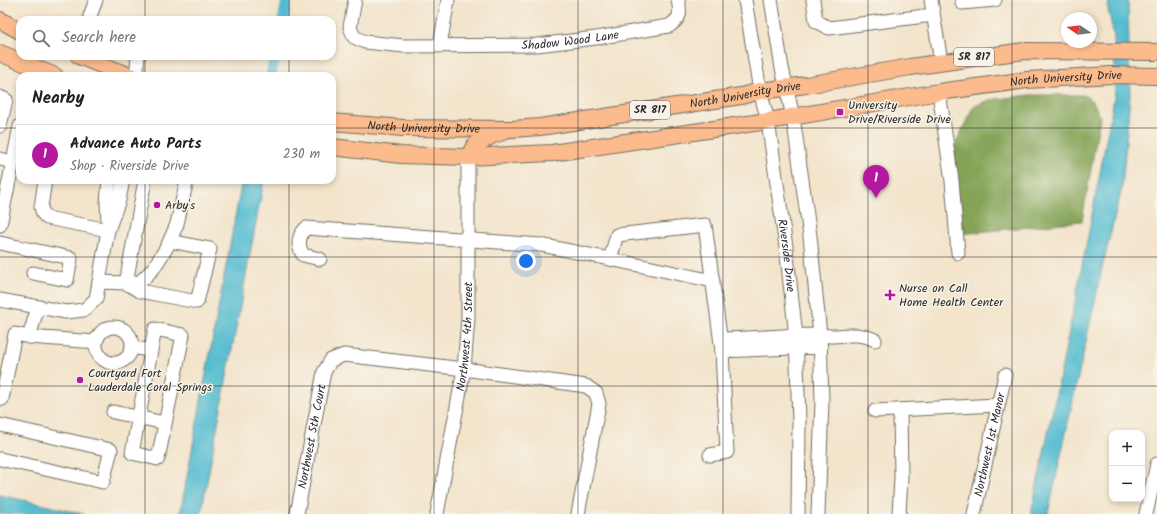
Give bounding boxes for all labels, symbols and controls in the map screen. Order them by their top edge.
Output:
north arrow [1061,12,1097,48]
search box [16,16,336,60]
street label: Shadow Wood Lane [521,25,621,55]
text: Search here [62,26,136,50]
icon: search [30,27,52,49]
road number: SR 817 [954,48,994,66]
street label: North University Drive [1008,65,1123,92]
street label: North University Drive [688,76,802,113]
text: Nearby [32,85,84,112]
place label: University Drive/Riverside Drive [848,96,951,129]
road number: SR 817 [630,101,670,119]
marker: University Drive/Riverside Drive [835,107,845,117]
street label: North University Drive [367,116,481,138]
text: Advance Auto Parts [70,132,201,156]
text: 1 [43,144,47,165]
text: 230 m [283,144,320,165]
text: Shop · Riverside Drive [70,156,189,177]
pin: 1 [863,165,889,198]
place label: Arby's [165,196,195,215]
marker: Arby's [152,200,162,210]
street label: Riverside Drive [773,218,801,294]
your location [516,251,536,271]
place label: Nurse on Call Home Health Center [899,279,1004,312]
street label: Northwest 4th Street [451,281,478,393]
marker: Nurse on Call Home Health Center [884,289,896,301]
place label: Courtyard Fort Lauderdale Coral Springs [88,364,212,397]
marker: Courtyard Fort Lauderdale Coral Springs [75,375,85,385]
street label: Northwest 5th Court [293,382,331,490]
street label: Northwest 1st Manor [969,390,1010,499]
map controls [1109,430,1145,502]
button: + [1109,430,1145,466]
button: − [1109,466,1145,502]

